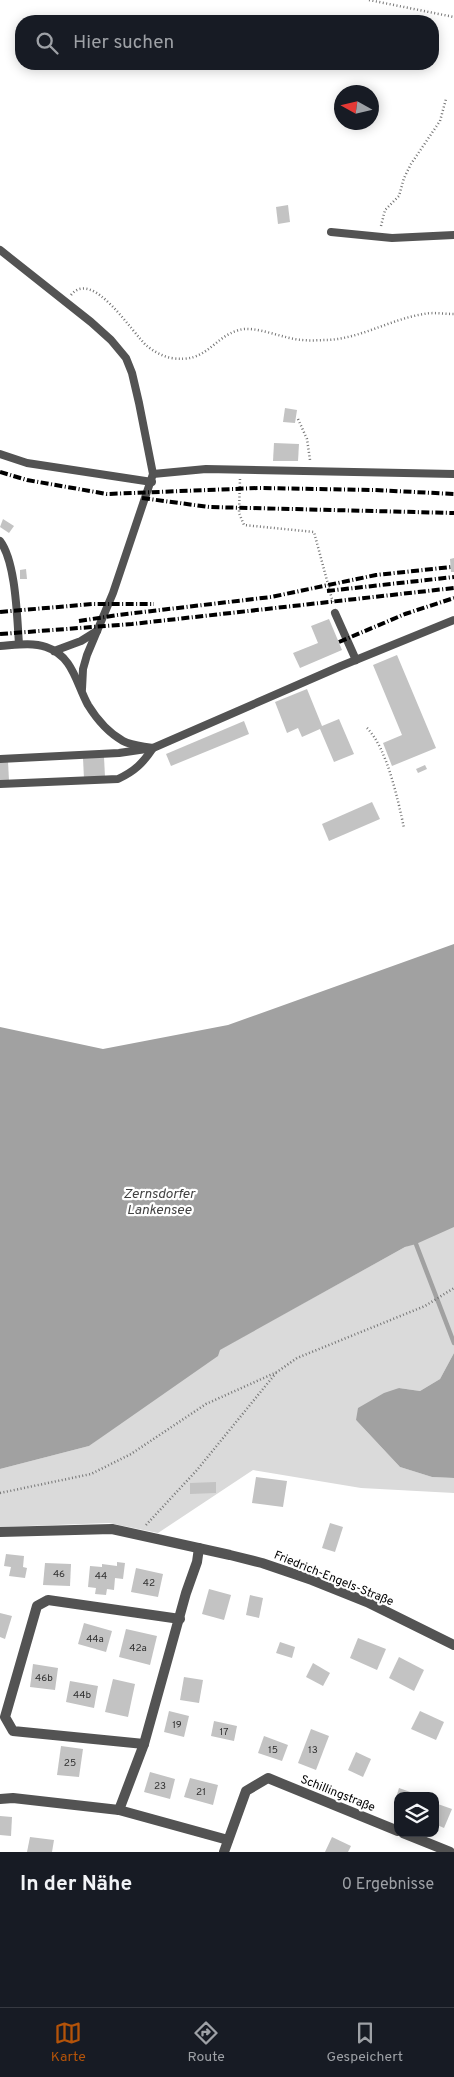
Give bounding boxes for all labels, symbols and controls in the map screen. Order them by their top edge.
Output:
search box [15,15,439,70]
icon: search [33,29,61,57]
text: Hier suchen [73,31,174,55]
north arrow [334,85,379,130]
water label: Zernsdorfer Lankensee [123,1186,197,1219]
street label: Friedrich-Engels-Straße [271,1548,396,1610]
house number: 46 [53,1568,65,1581]
house number: 44 [95,1570,107,1583]
house number: 42 [143,1577,155,1590]
house number: 44a [86,1633,104,1646]
house number: 42a [129,1642,147,1655]
house number: 46b [35,1672,53,1685]
house number: 44b [73,1689,91,1702]
house number: 19 [172,1719,182,1732]
house number: 17 [220,1726,228,1739]
house number: 15 [268,1744,278,1757]
house number: 13 [308,1744,318,1757]
house number: 25 [64,1757,76,1770]
street label: Schillingstraße [298,1772,377,1816]
house number: 23 [154,1780,166,1793]
house number: 21 [196,1786,206,1799]
map controls [394,1792,439,1837]
button: layers [394,1792,439,1837]
text: In der Nähe [20,1871,132,1898]
text: 0 Ergebnisse [342,1875,434,1895]
tab: Karte [51,2019,86,2066]
tab: Route [188,2019,225,2066]
tab: Gespeichert [327,2019,403,2066]

